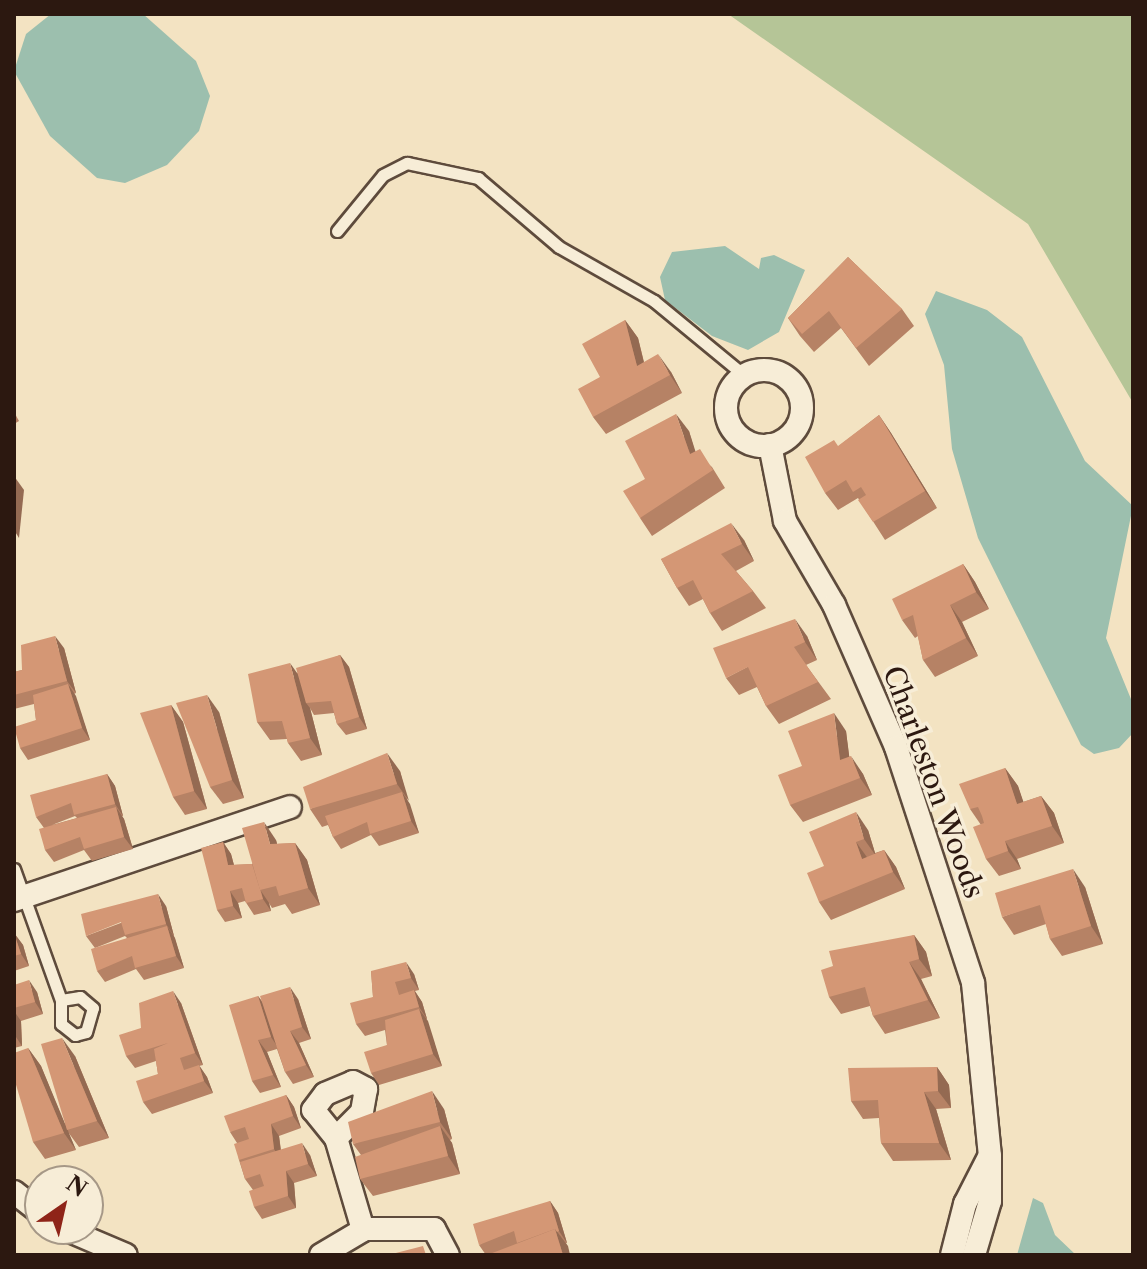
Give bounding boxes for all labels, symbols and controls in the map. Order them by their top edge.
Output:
street label: Charleston Woods [876,661,992,903]
north arrow [24,1165,104,1245]
text: N [61,1170,92,1203]

